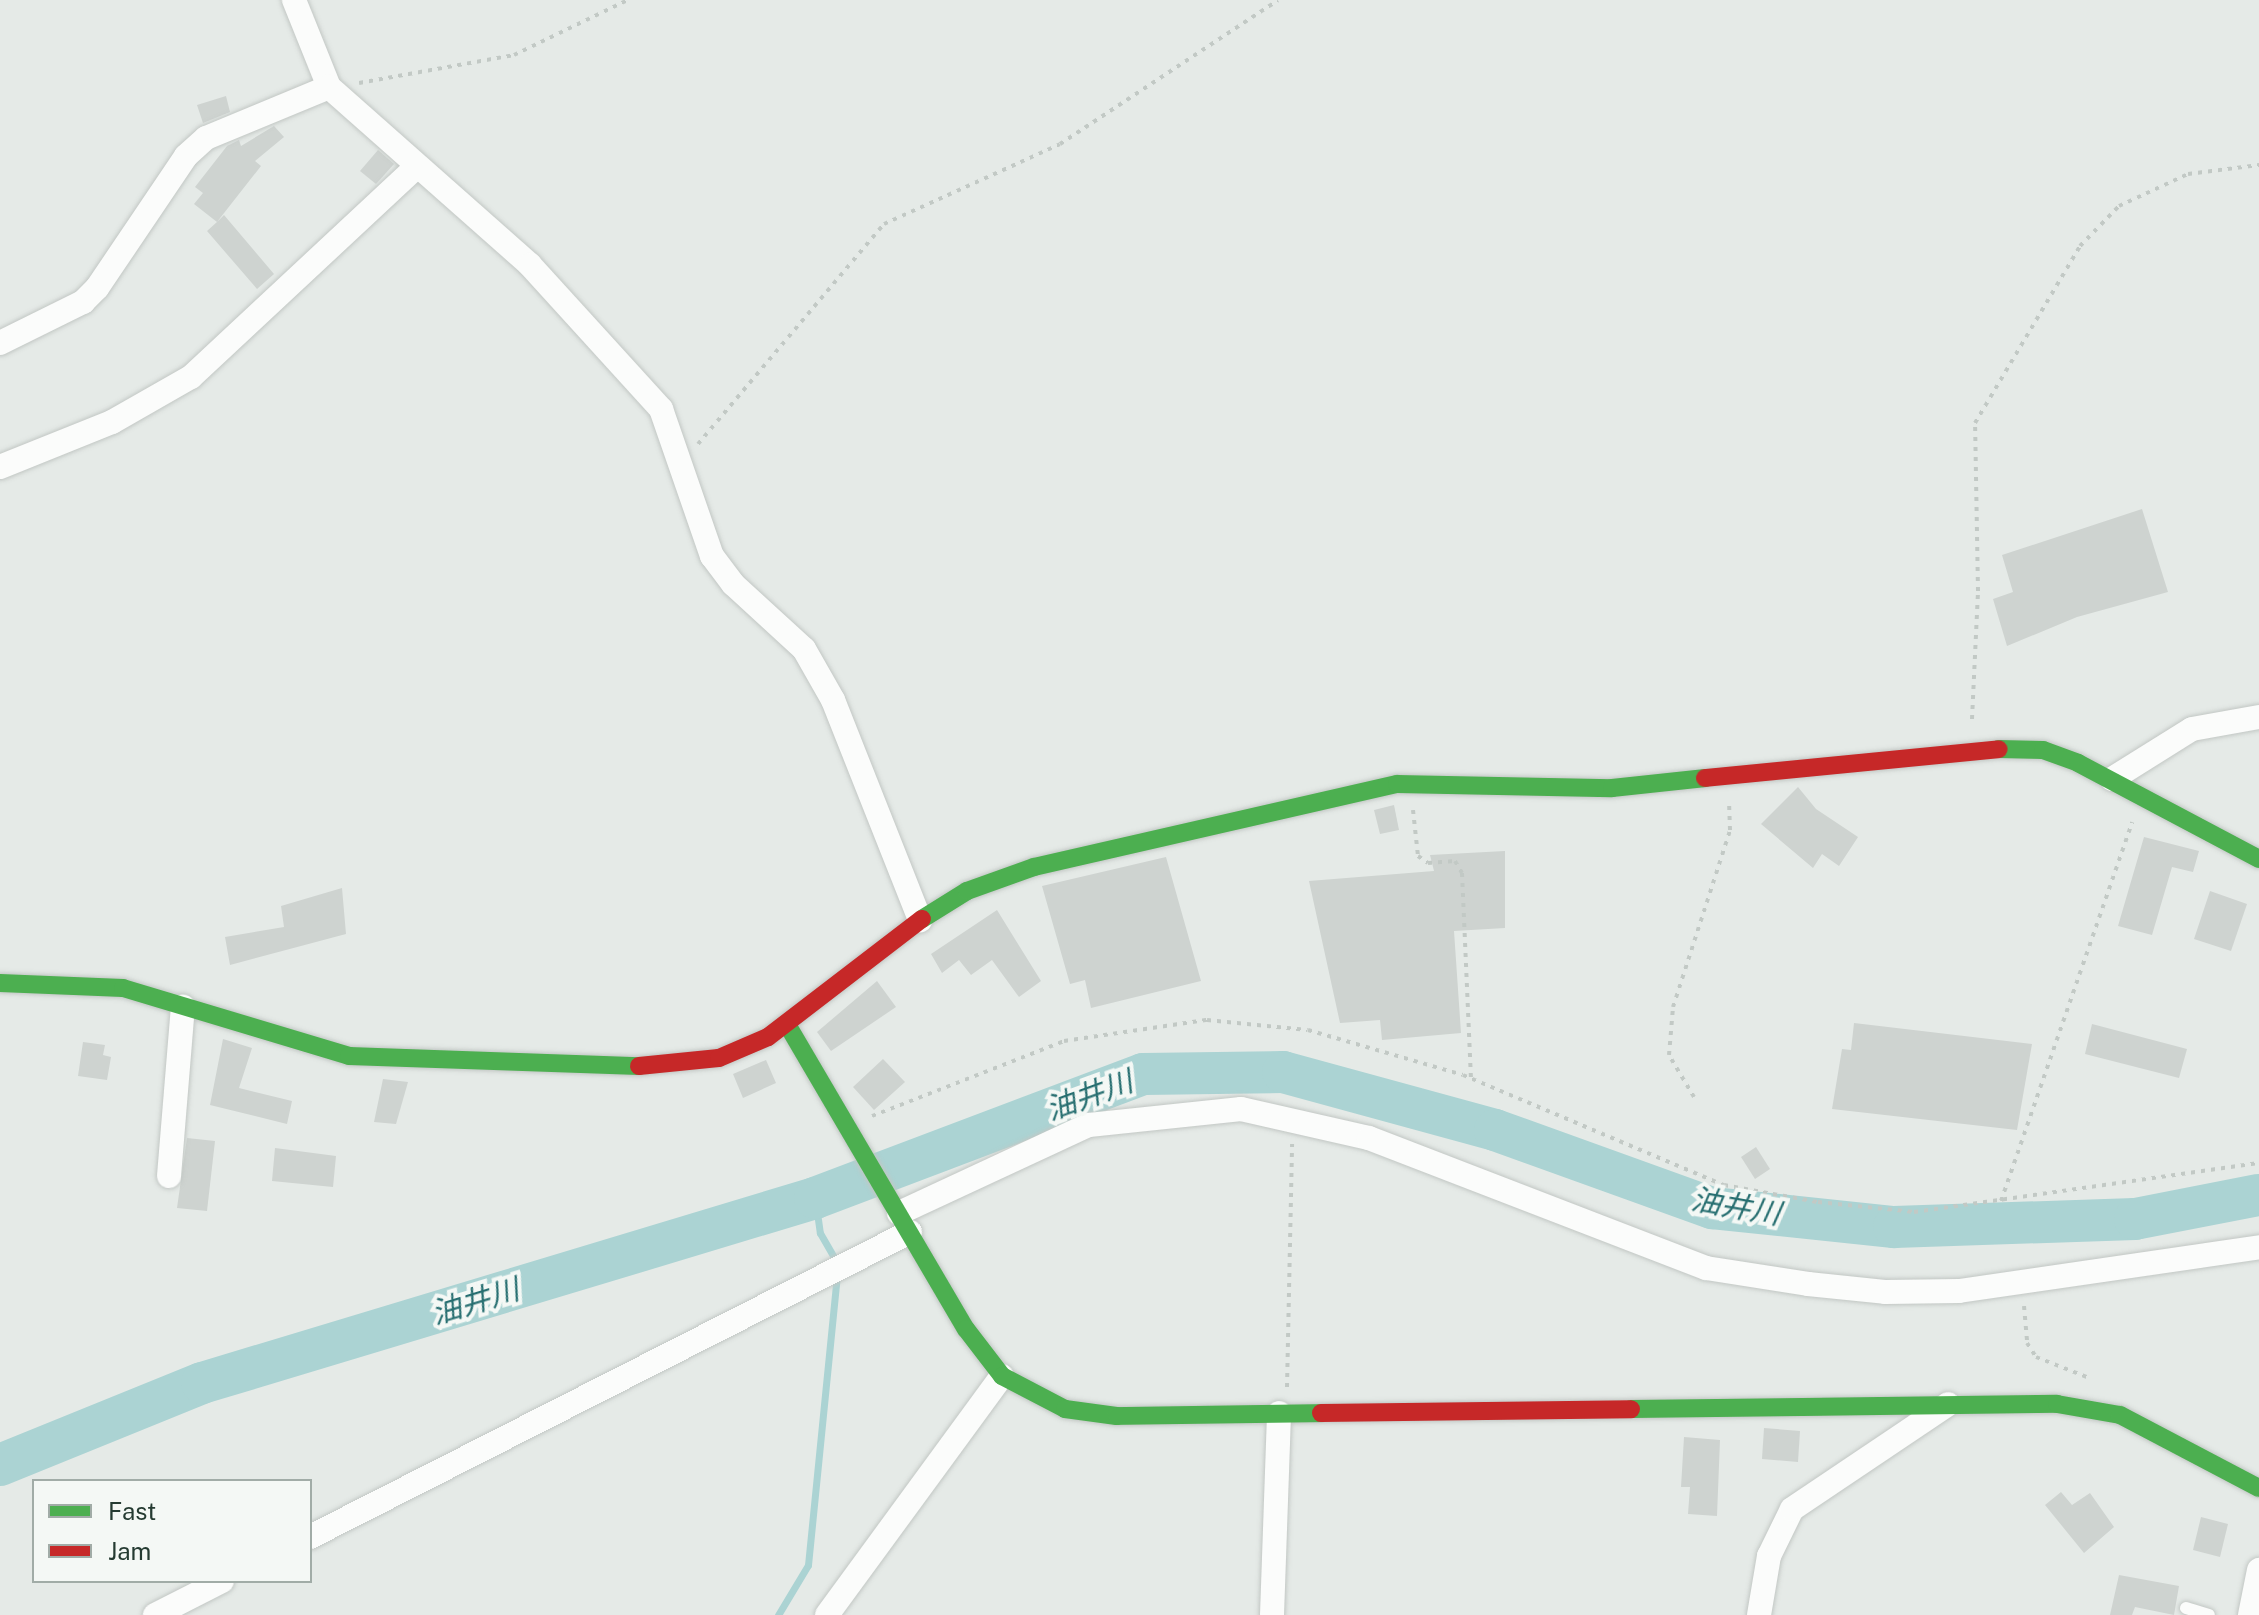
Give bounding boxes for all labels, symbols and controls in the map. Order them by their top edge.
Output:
water label: 油井川 [1041,1063,1137,1127]
water label: 油井川 [1689,1180,1783,1232]
water label: 油井川 [427,1271,523,1331]
legend [32,1479,312,1583]
text: Fast [108,1497,156,1525]
text: Jam [108,1537,151,1565]

